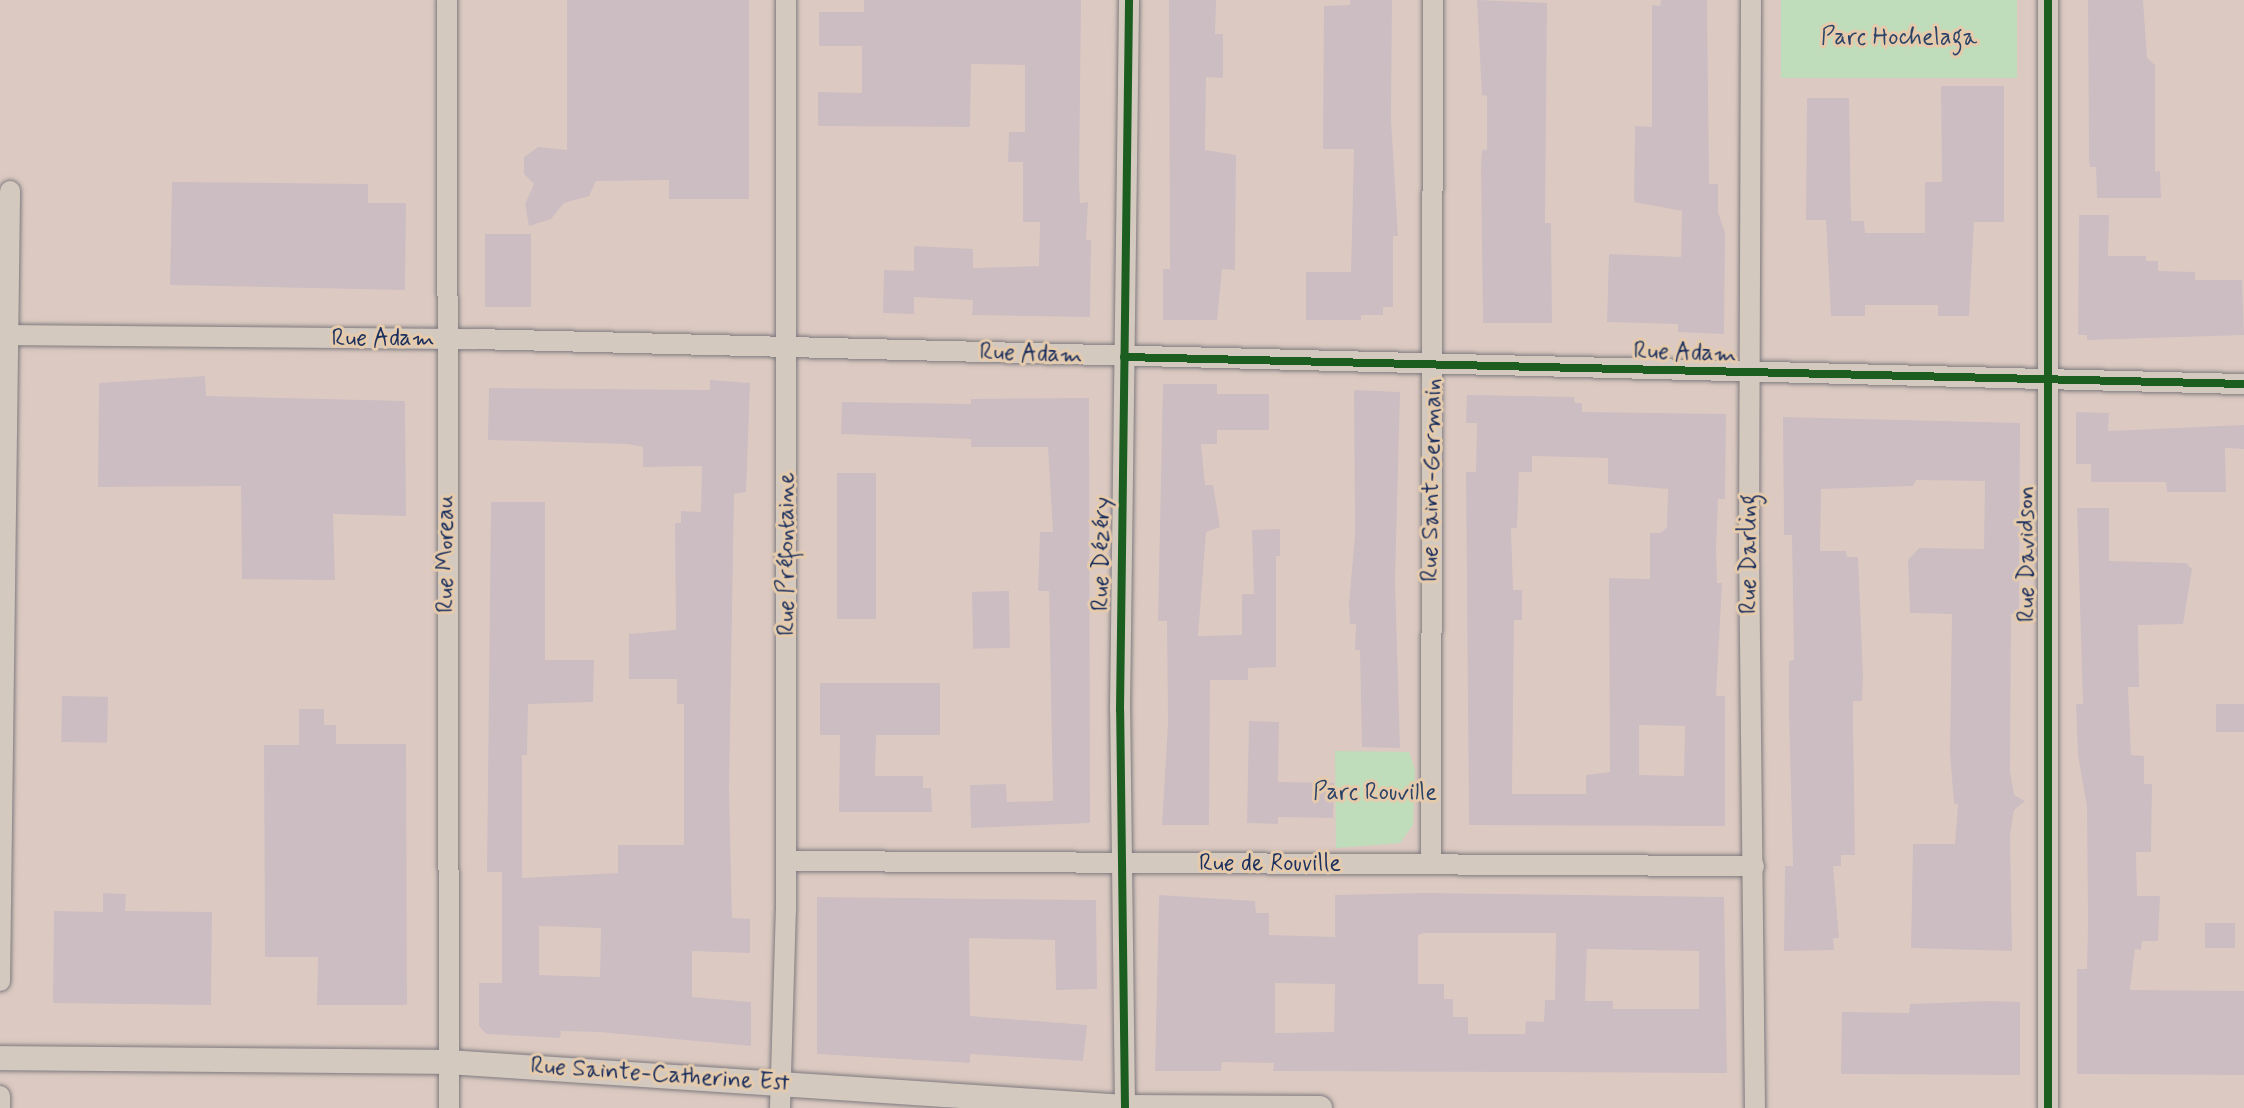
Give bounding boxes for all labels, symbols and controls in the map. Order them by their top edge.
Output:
park label: Parc Hochelaga [1821,24,1977,52]
street label: Rue Adam [331,325,435,353]
street label: Rue Adam [1633,337,1737,369]
street label: Rue Adam [979,338,1083,370]
street label: Rue Saint-Germain [1416,379,1448,581]
street label: Rue Préfontaine [773,472,801,636]
street label: Rue Davidson [2013,487,2041,621]
street label: Rue Moreau [432,494,460,614]
street label: Rue Darling [1735,495,1763,613]
street label: Rue Dézéry [1087,497,1117,611]
park label: Parc Rouville [1313,779,1437,807]
street label: Rue de Rouville [1198,850,1342,878]
street label: Rue Sainte-Catherine Est [530,1052,790,1098]

